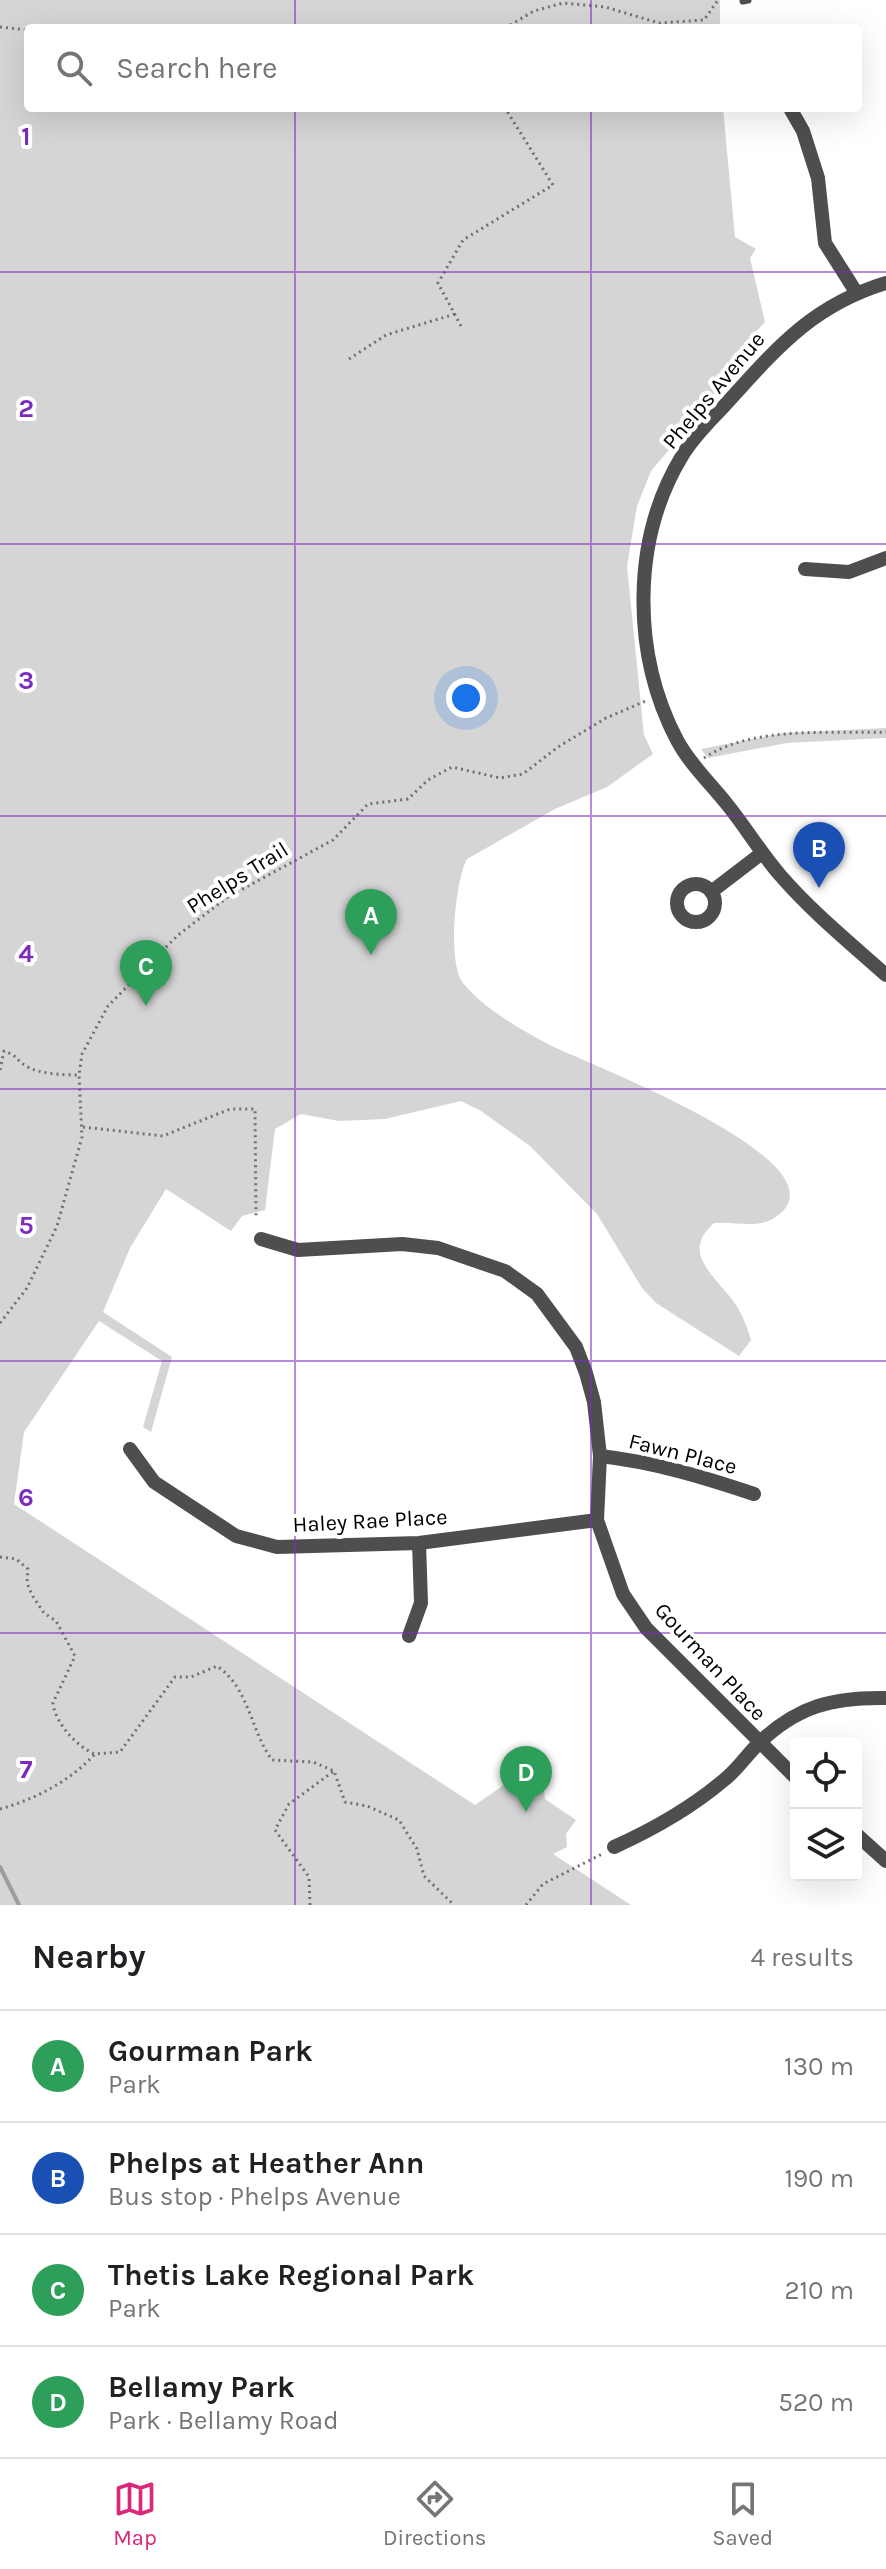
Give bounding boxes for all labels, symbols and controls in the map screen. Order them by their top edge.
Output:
search box [24,24,862,112]
icon: search [52,46,96,90]
text: Search here [116,50,277,86]
text: 1 [21,121,31,152]
street label: Phelps Avenue [657,327,770,455]
text: 2 [18,393,34,424]
text: 3 [18,665,34,696]
your location [446,678,486,718]
pin: B [793,822,845,888]
street label: Phelps Trail [182,836,293,919]
pin: A [345,889,397,955]
text: 4 [18,938,34,969]
pin: C [120,940,172,1006]
text: 5 [18,1210,34,1241]
street label: Fawn Place [626,1428,740,1480]
text: 6 [18,1482,34,1513]
street label: Haley Rae Place [292,1504,448,1538]
street label: Gourman Place [649,1597,772,1726]
map controls [790,1737,862,1881]
button: locate [790,1737,862,1809]
pin: D [500,1746,552,1812]
text: 7 [20,1754,33,1785]
button: layers [790,1809,862,1881]
text: Nearby [32,1937,146,1977]
text: 4 results [750,1942,854,1973]
text: Gourman Park [108,2033,313,2069]
text: A [50,2051,66,2082]
text: 130 m [784,2051,854,2082]
text: Park [108,2069,161,2100]
text: Phelps at Heather Ann [108,2145,424,2181]
text: B [50,2163,66,2194]
text: 190 m [784,2163,854,2194]
text: Bus stop · Phelps Avenue [108,2181,401,2212]
text: Thetis Lake Regional Park [108,2257,474,2293]
text: C [50,2275,66,2306]
text: 210 m [784,2275,854,2306]
text: Park [108,2293,161,2324]
text: Bellamy Park [108,2369,295,2405]
text: D [49,2387,67,2418]
text: 520 m [778,2387,854,2418]
text: Park · Bellamy Road [108,2405,339,2436]
tab: Map [113,2477,157,2551]
tab: Directions [383,2477,486,2551]
tab: Saved [712,2477,773,2551]

